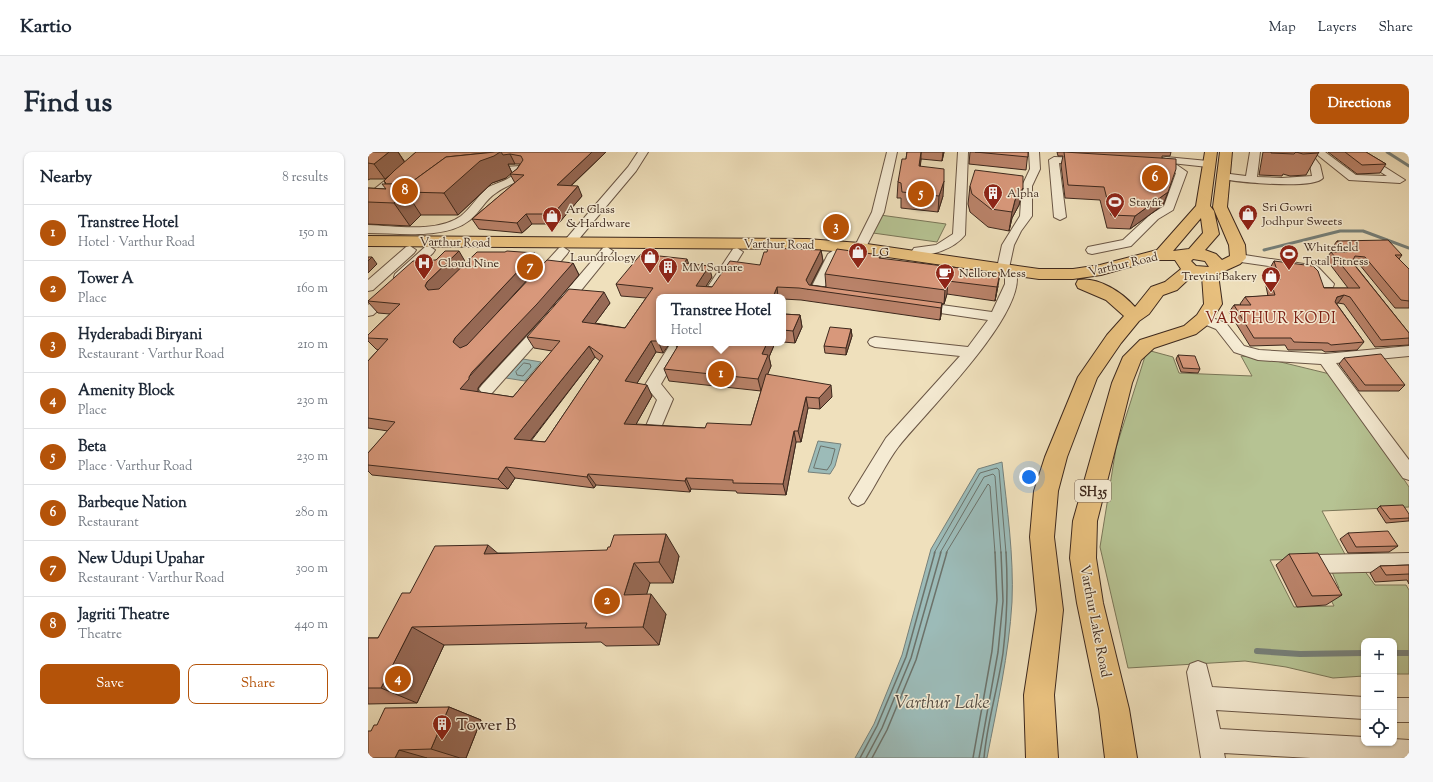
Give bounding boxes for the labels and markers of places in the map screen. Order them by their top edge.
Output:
pin: 6 [1142,163,1168,193]
pin: 8 [392,176,418,206]
pin: 5 [908,179,934,209]
building icon: Alpha [982,182,1004,210]
place label: Alpha [1007,185,1040,203]
sports icon: Stayfit [1104,191,1126,219]
place label: Stayfit [1129,194,1162,212]
place label: Sri Gowri Jodhpur Sweets [1261,199,1342,231]
place label: Art Glass & Hardware [566,201,631,233]
shop icon: Sri Gowri Jodhpur Sweets [1237,203,1259,231]
shop icon: Art Glass & Hardware [541,205,563,233]
pin: 3 [823,212,849,242]
place label: Whitefield Total Fitness [1303,239,1369,271]
shop icon: LG [847,241,869,269]
sports icon: Whitefield Total Fitness [1278,243,1300,271]
place label: LG [872,244,889,262]
shop icon: Laundrology [639,246,661,274]
place label: Laundrology [570,249,636,267]
hospital icon: Cloud Nine [413,252,435,280]
pin: 7 [517,252,543,282]
place label: Cloud Nine [438,255,500,273]
building icon: MM Square [657,256,679,284]
place label: MM Square [682,259,743,277]
cafe icon: Nellore Mess [934,262,956,290]
place label: Nellore Mess [959,265,1026,283]
shop icon: Trevini Bakery [1260,265,1282,293]
place label: Trevini Bakery [1181,268,1257,286]
pin: 1 [708,359,734,389]
pin: 2 [594,586,620,616]
pin: 4 [385,664,411,694]
building icon: Tower B [431,713,453,741]
place label: Tower B [456,714,516,738]

